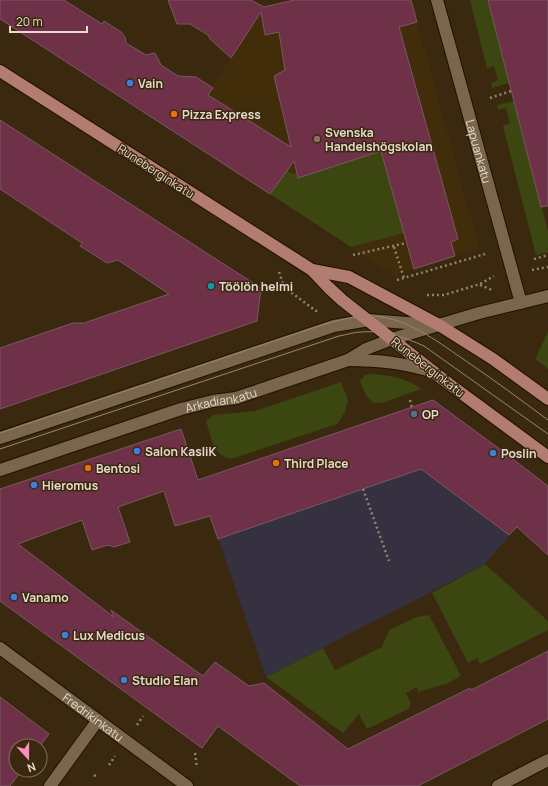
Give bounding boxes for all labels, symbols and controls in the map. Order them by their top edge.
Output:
scale bar [10,8,87,34]
text: 20 m [16,13,43,30]
place label: Vain [138,75,163,92]
marker: Vain [125,78,135,88]
place label: Pizza Express [182,106,261,123]
marker: Pizza Express [169,109,179,119]
street label: Lapuankatu [462,117,496,185]
place label: Svenska Handelshögskolan [325,124,433,155]
marker: Svenska Handelshögskolan [312,134,322,144]
street label: Runeberginkatu [114,140,198,202]
place label: Töölön helmi [219,278,293,295]
marker: Töölön helmi [206,281,216,291]
street label: Runeberginkatu [388,333,468,401]
street label: Arkadiankatu [183,383,259,416]
place label: OP [422,406,439,423]
marker: OP [409,409,419,419]
place label: Salon KasliK [145,443,216,460]
place label: Poslin [501,445,537,462]
marker: Salon KasliK [132,446,142,456]
marker: Poslin [488,448,498,458]
place label: Third Place [284,455,349,472]
marker: Third Place [271,458,281,468]
place label: Bentosi [96,460,140,477]
marker: Bentosi [83,463,93,473]
place label: Hieromus [42,477,99,494]
marker: Hieromus [29,480,39,490]
place label: Vanamo [22,589,69,606]
marker: Vanamo [9,592,19,602]
place label: Lux Medicus [73,627,146,644]
marker: Lux Medicus [60,630,70,640]
place label: Studio Elan [132,672,198,689]
marker: Studio Elan [119,675,129,685]
street label: Fredrikinkatu [59,689,127,745]
north arrow [8,738,48,778]
text: N [25,759,38,776]

